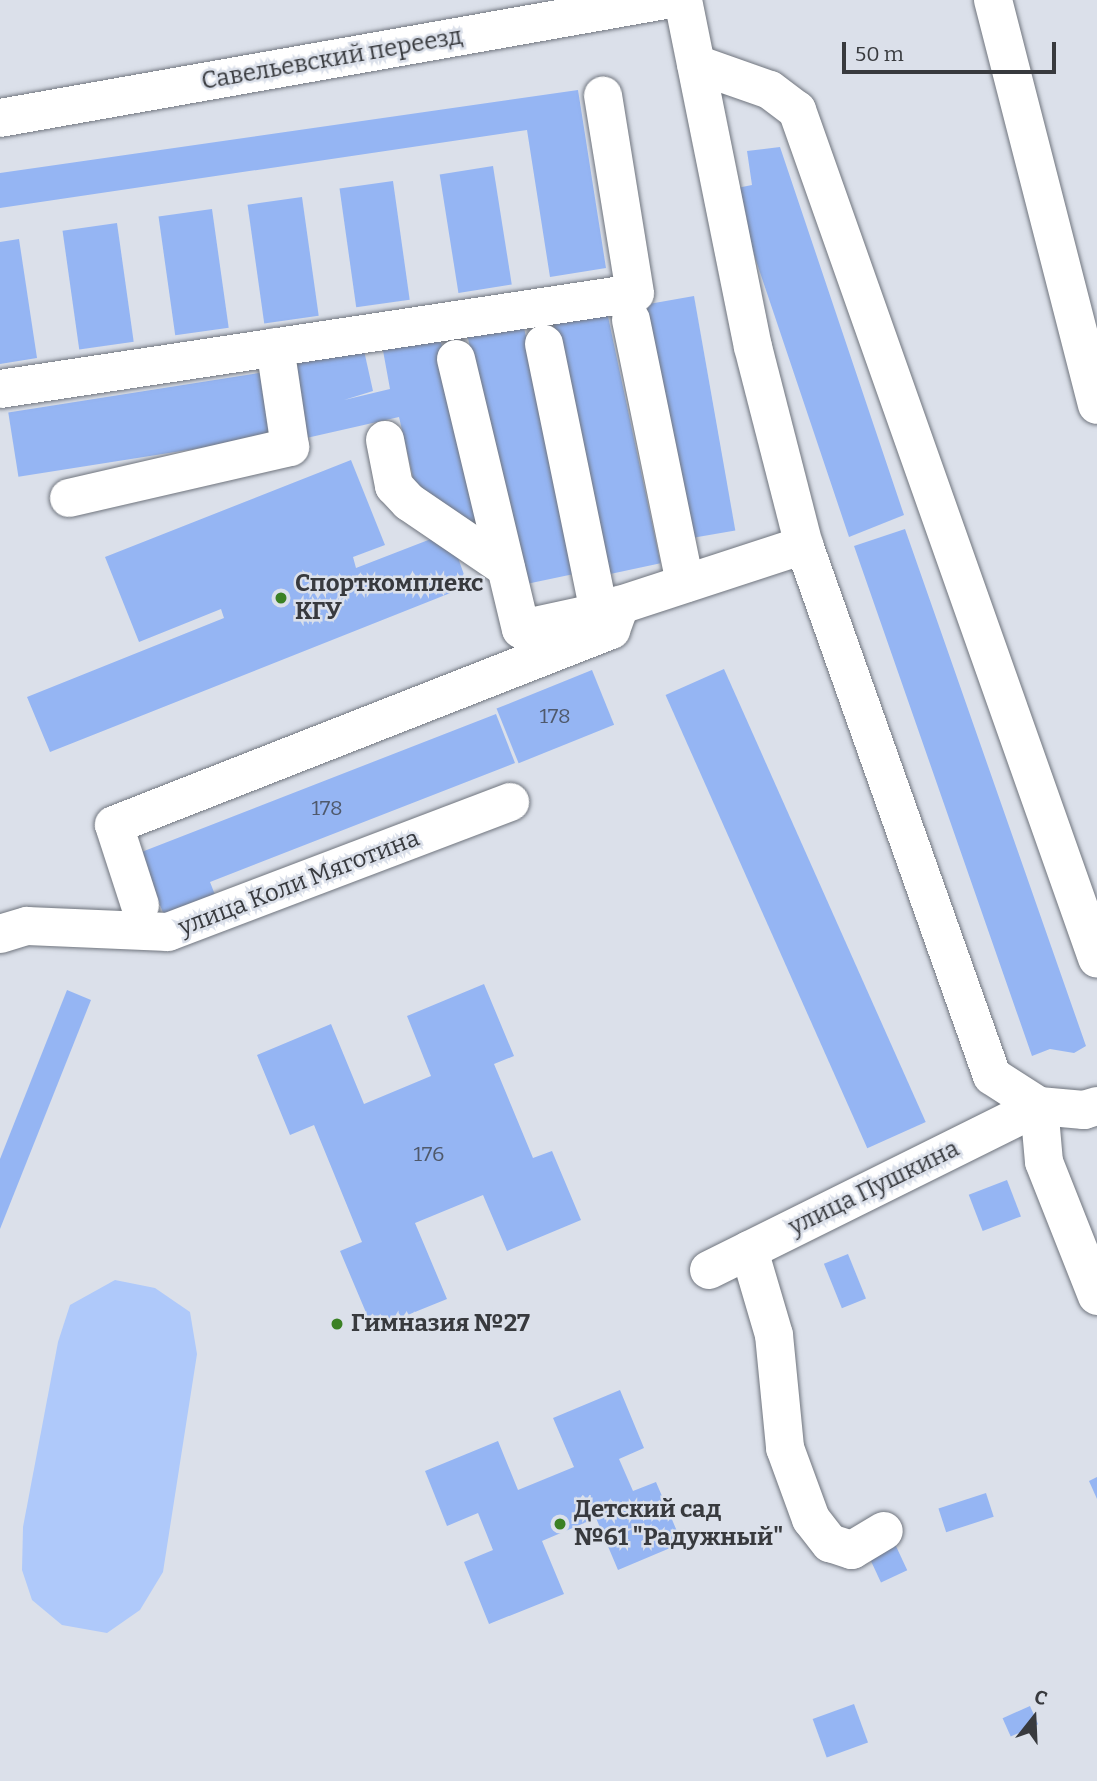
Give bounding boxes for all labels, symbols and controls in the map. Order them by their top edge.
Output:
street label: Савельевский переезд [199,22,465,96]
scale bar [845,28,1058,72]
text: 50 m [855,41,904,67]
place label: Спорткомплекс КГУ [295,570,484,626]
marker: Спорткомплекс КГУ [273,590,289,606]
house number: 178 [539,703,571,729]
house number: 178 [311,795,343,821]
street label: улица Коли Мяготина [175,824,423,942]
street label: улица Пушкина [784,1134,964,1242]
house number: 176 [414,1141,444,1167]
place label: Гимназия №27 [351,1310,530,1338]
marker: Гимназия №27 [329,1316,345,1332]
place label: Детский сад №61 "Радужный" [574,1496,783,1552]
marker: Детский сад №61 "Радужный" [552,1516,568,1532]
north arrow [999,1683,1069,1753]
text: С [1031,1685,1050,1710]

